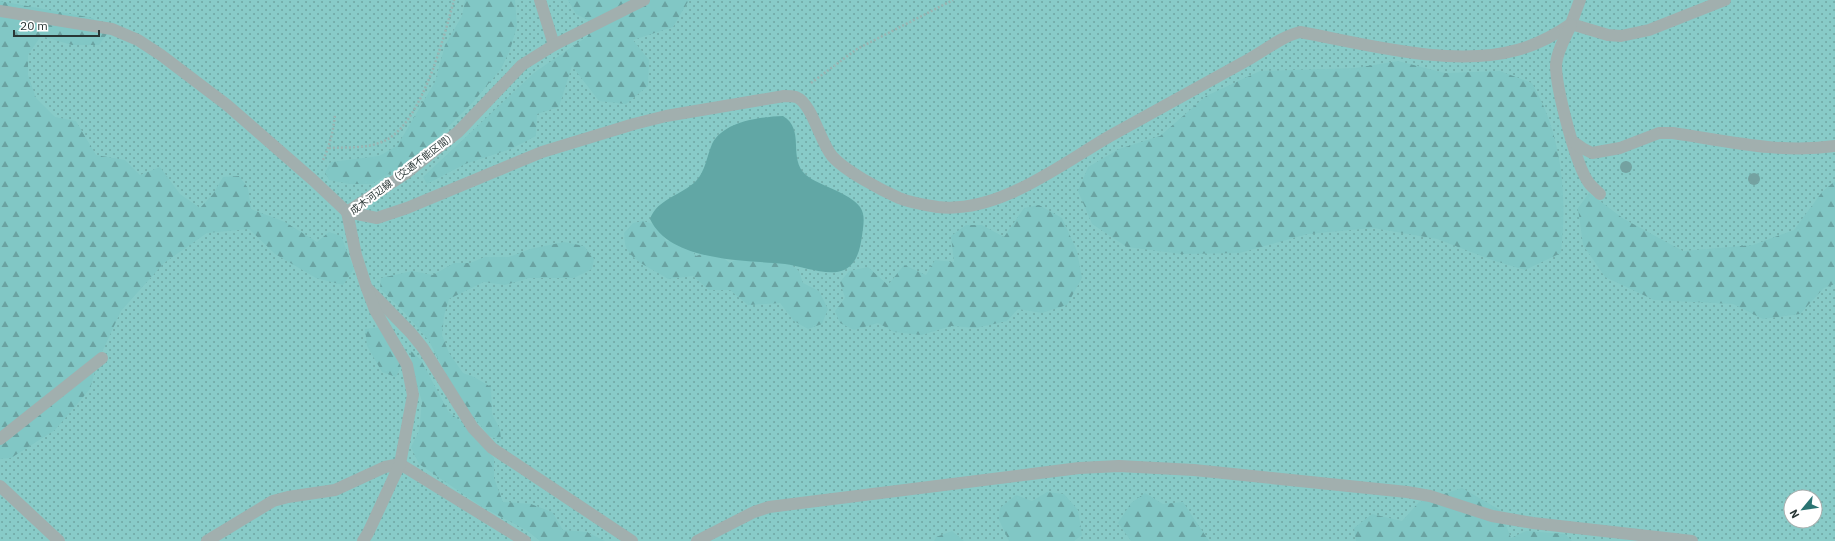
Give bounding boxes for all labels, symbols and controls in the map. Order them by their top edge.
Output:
scale bar [14,12,99,38]
text: 20 m [20,18,48,33]
street label: 成木河辺線（交通不能区間） [347,129,459,217]
north arrow [1783,489,1823,529]
text: N [1786,507,1802,521]

